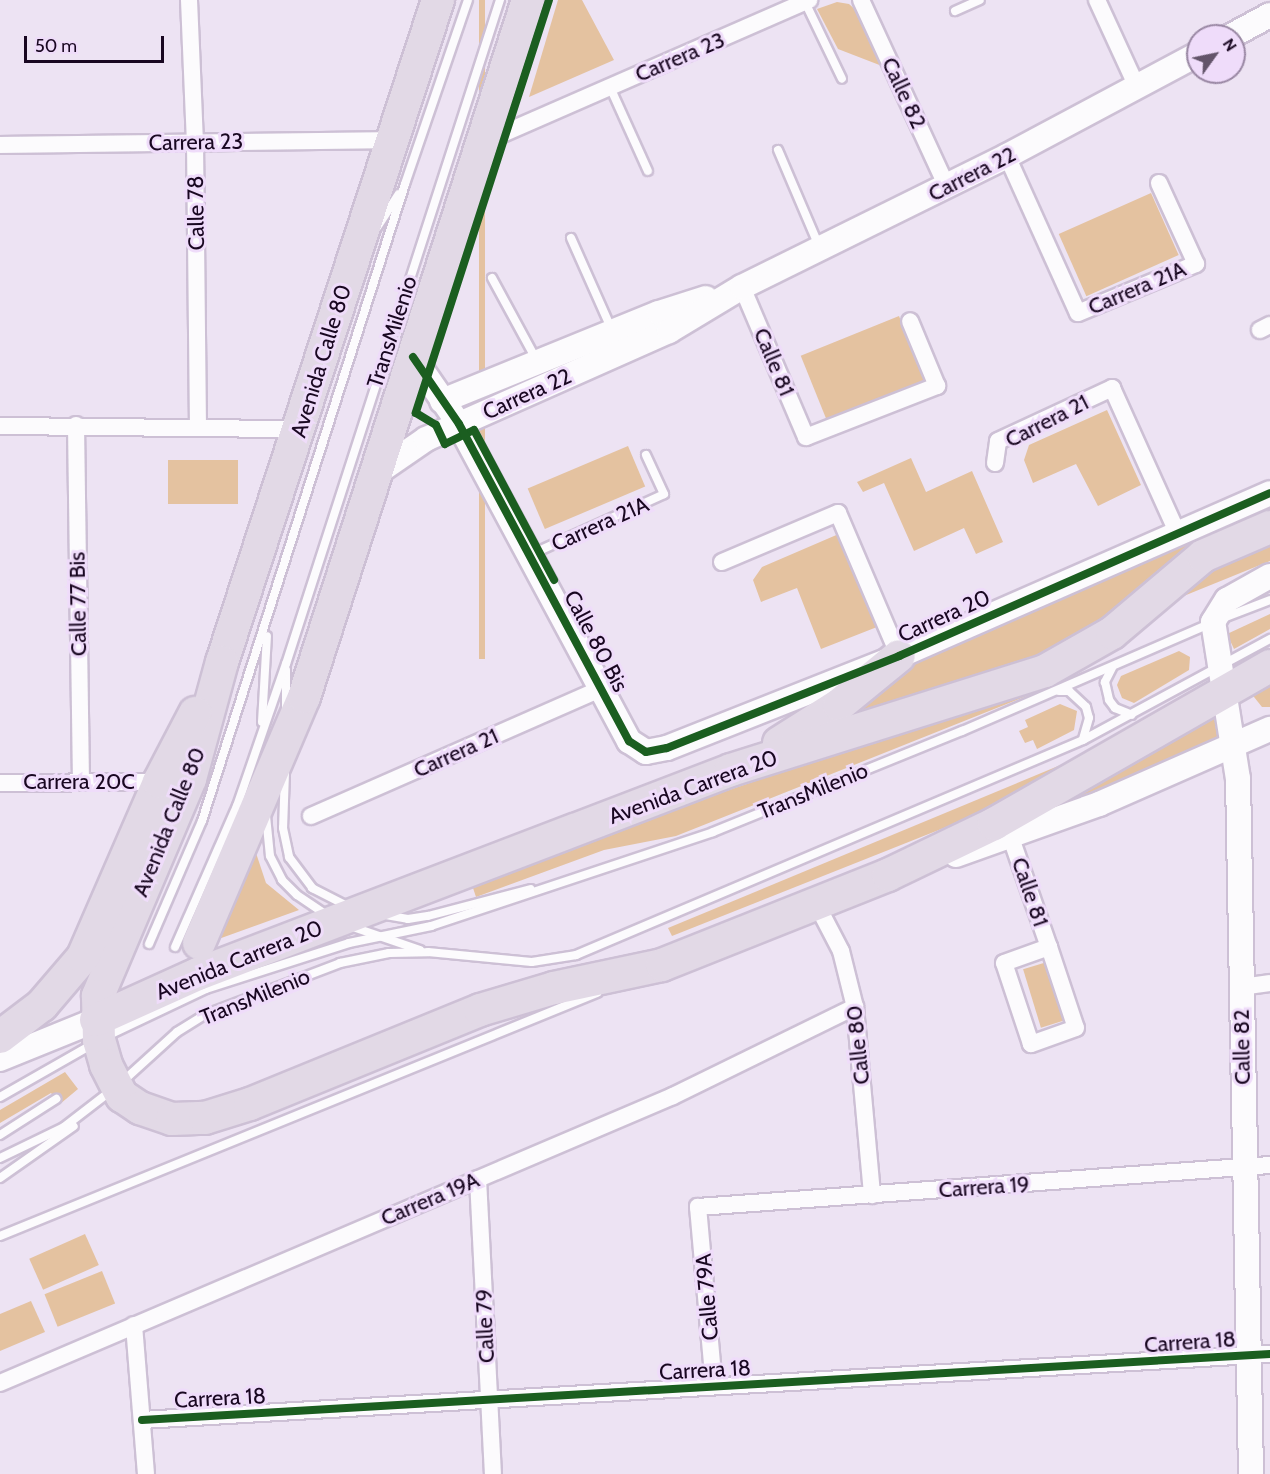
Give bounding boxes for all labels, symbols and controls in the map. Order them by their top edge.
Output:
scale bar [27,24,166,62]
north arrow [1186,24,1246,84]
street label: Carrera 23 [631,26,729,88]
text: 50 m [35,35,77,57]
text: N [1219,35,1241,55]
street label: Calle 82 [876,53,932,133]
street label: Carrera 23 [148,128,244,156]
street label: Carrera 22 [924,141,1020,207]
street label: Calle 78 [182,175,210,251]
street label: Carrera 21A [1084,256,1190,320]
street label: TransMilenio [362,273,422,391]
street label: Avenida Calle 80 [285,281,357,441]
street label: Calle 81 [748,324,800,400]
street label: Carrera 22 [479,363,575,425]
street label: Carrera 21 [1001,389,1093,453]
street label: Carrera 21A [547,491,653,557]
street label: Calle 77 Bis [64,552,92,656]
street label: Carrera 20 [894,584,994,648]
street label: Calle 80 Bis [558,586,634,696]
street label: Carrera 21 [410,723,502,783]
street label: Avenida Calle 80 [127,744,211,900]
street label: Avenida Carrera 20 [605,744,781,830]
street label: TransMilenio [754,757,872,825]
street label: Carrera 20C [23,769,135,795]
street label: Calle 81 [1006,854,1054,930]
street label: Avenida Carrera 20 [152,915,326,1005]
street label: TransMilenio [196,963,314,1031]
street label: Calle 80 [841,1004,875,1086]
street label: Calle 82 [1228,1009,1256,1085]
street label: Carrera 19A [377,1167,483,1231]
street label: Carrera 19 [938,1171,1030,1203]
street label: Calle 79A [690,1252,724,1342]
street label: Calle 79 [470,1288,500,1364]
street label: Carrera 18 [1143,1326,1237,1358]
street label: Carrera 18 [658,1354,752,1386]
street label: Carrera 18 [173,1382,267,1414]

